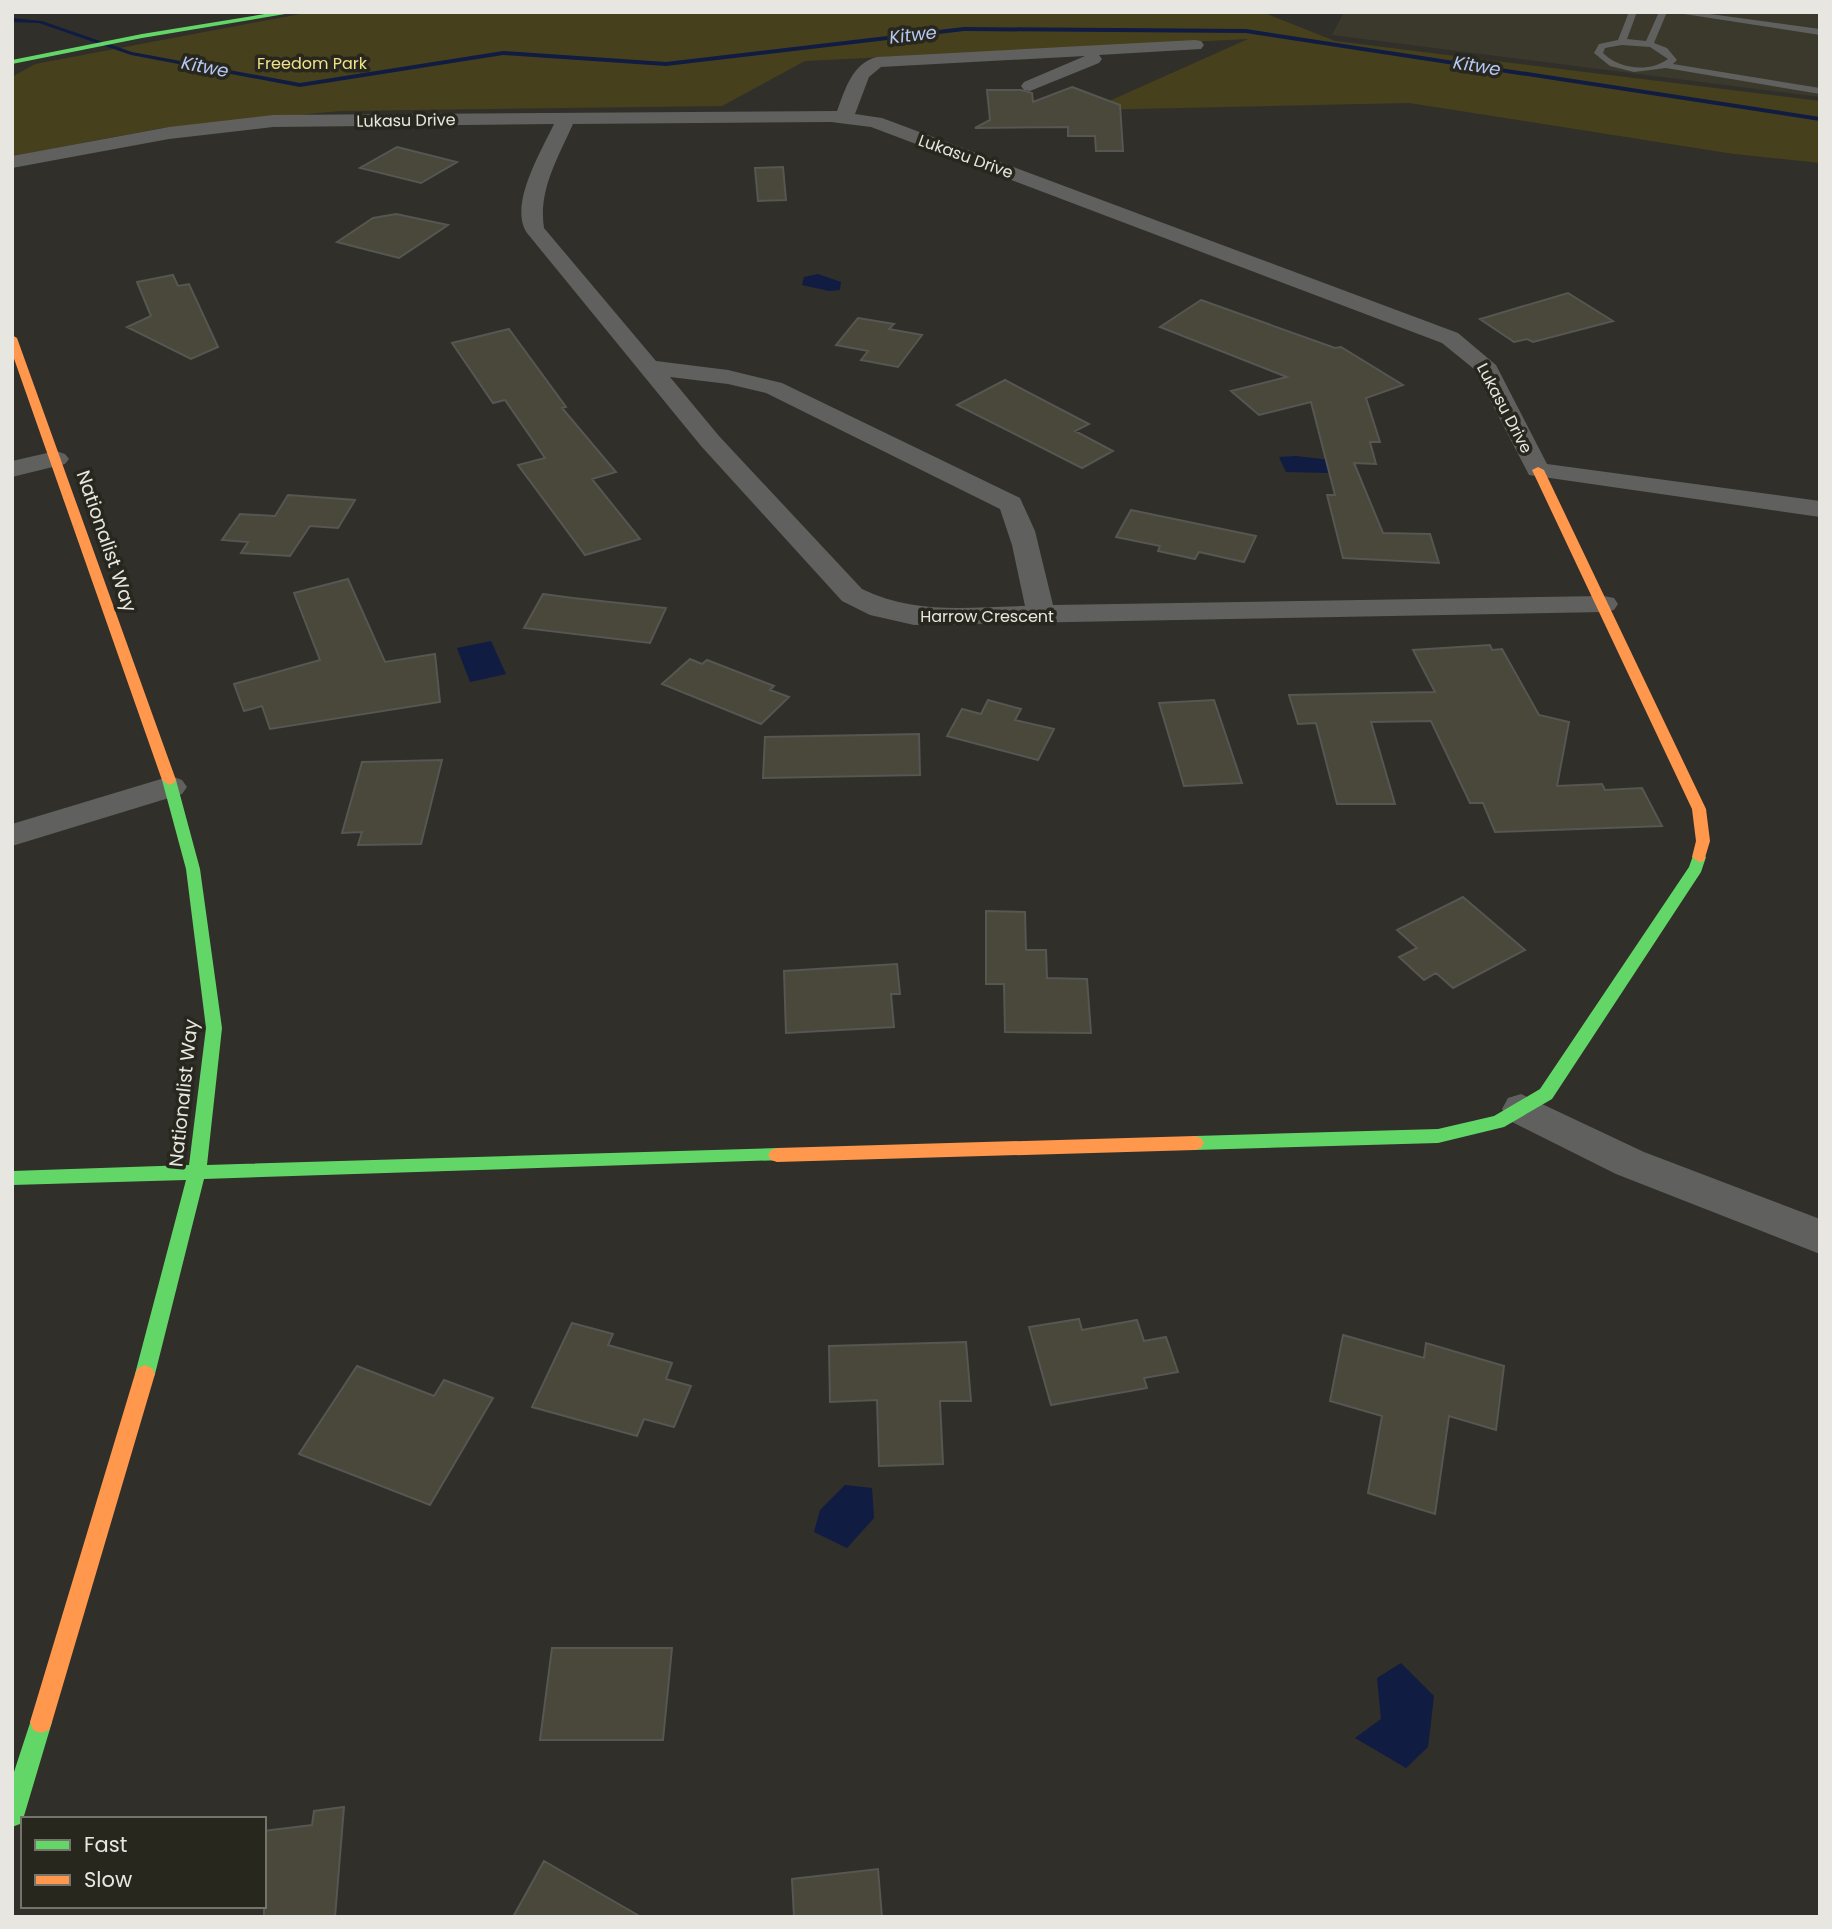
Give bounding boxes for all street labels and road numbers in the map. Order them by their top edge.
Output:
street label: Lukasu Drive [356,108,456,133]
street label: Lukasu Drive [915,129,1016,184]
street label: Lukasu Drive [1471,359,1538,457]
street label: Nationalist Way [70,467,144,616]
street label: Harrow Crescent [920,605,1054,628]
street label: Nationalist Way [162,1018,205,1168]

